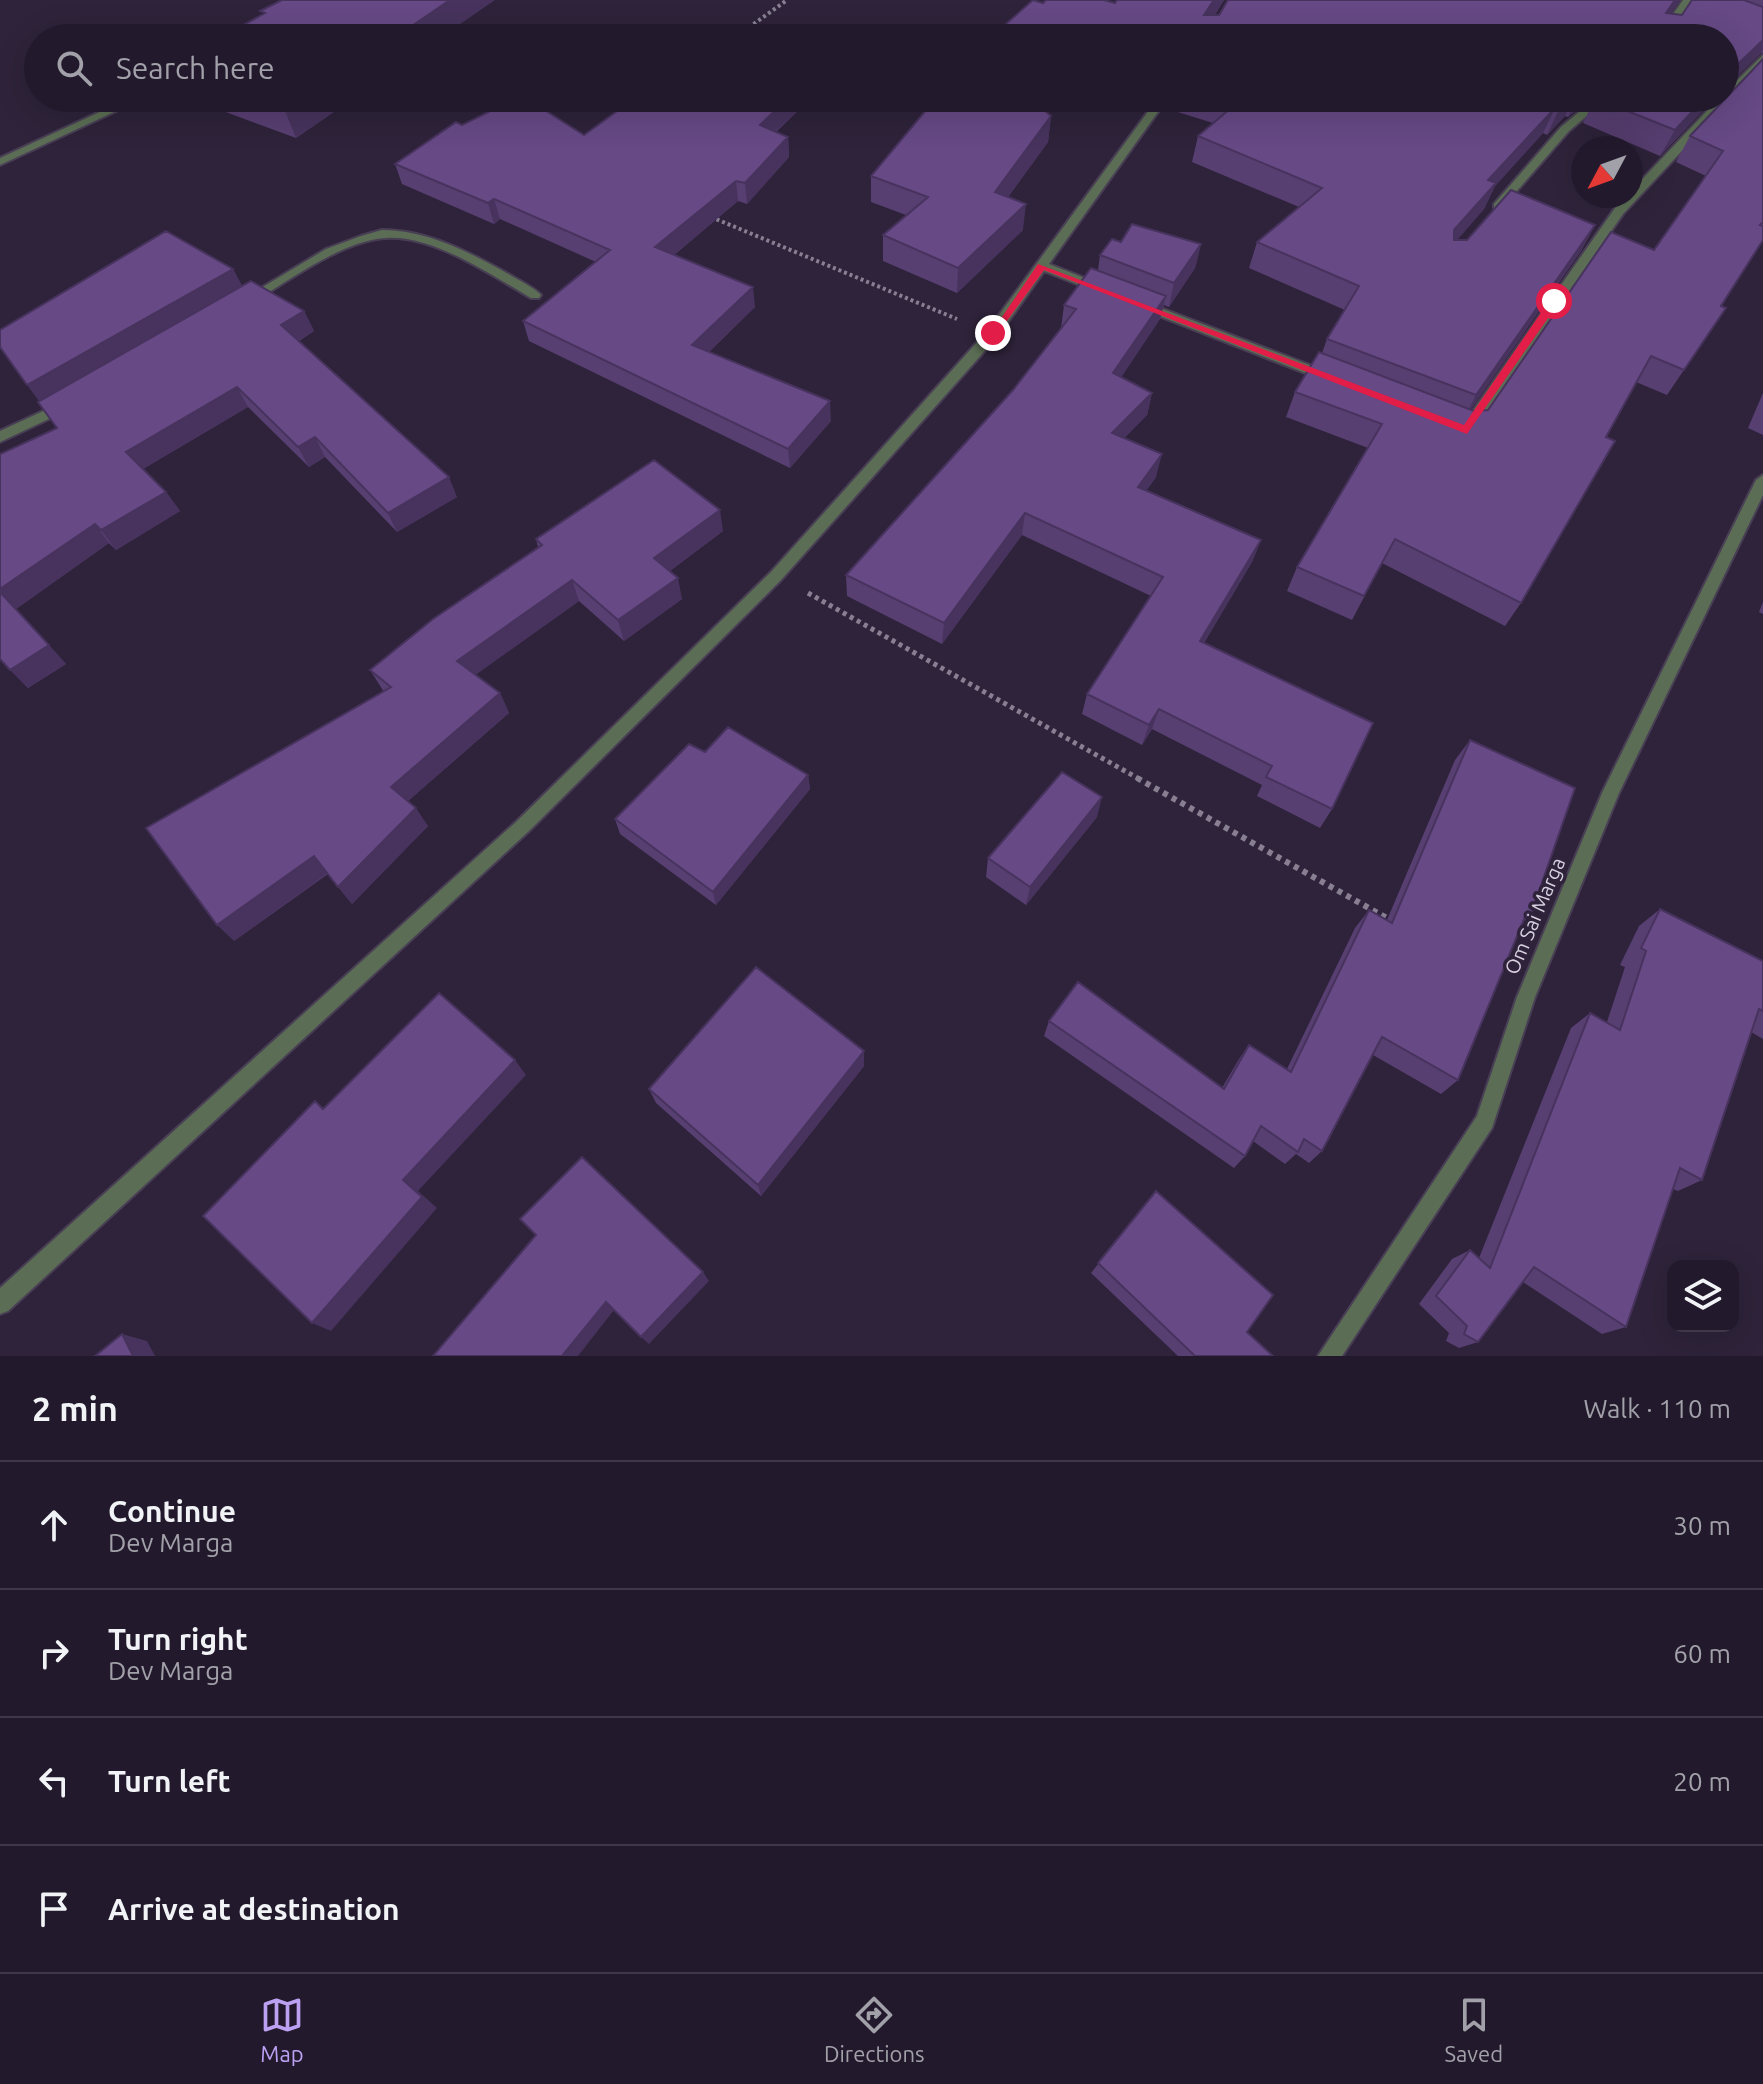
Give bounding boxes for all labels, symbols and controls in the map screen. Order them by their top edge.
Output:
search box [24,24,1739,112]
icon: search [52,46,96,90]
text: Search here [116,51,275,85]
north arrow [1571,136,1643,208]
route start [1536,283,1572,319]
route end [975,315,1011,351]
street label: Om Sai Marga [1500,854,1569,978]
map controls [1667,1260,1739,1332]
button: layers [1667,1260,1739,1332]
text: 2 min [32,1389,118,1427]
text: Walk · 110 m [1583,1394,1731,1423]
text: Continue [108,1494,236,1528]
icon: ahead [32,1503,76,1547]
text: 30 m [1673,1511,1731,1540]
text: Dev Marga [108,1528,233,1557]
text: Turn right [108,1622,248,1656]
icon: right [32,1631,76,1675]
text: 60 m [1673,1639,1731,1668]
text: Dev Marga [108,1656,233,1685]
icon: left [32,1759,76,1803]
text: Turn left [108,1764,230,1798]
text: 20 m [1673,1767,1731,1796]
icon: arrive [32,1887,76,1931]
text: Arrive at destination [108,1892,400,1926]
tab: Map [260,1993,304,2066]
tab: Directions [824,1993,925,2066]
tab: Saved [1444,1993,1503,2066]

